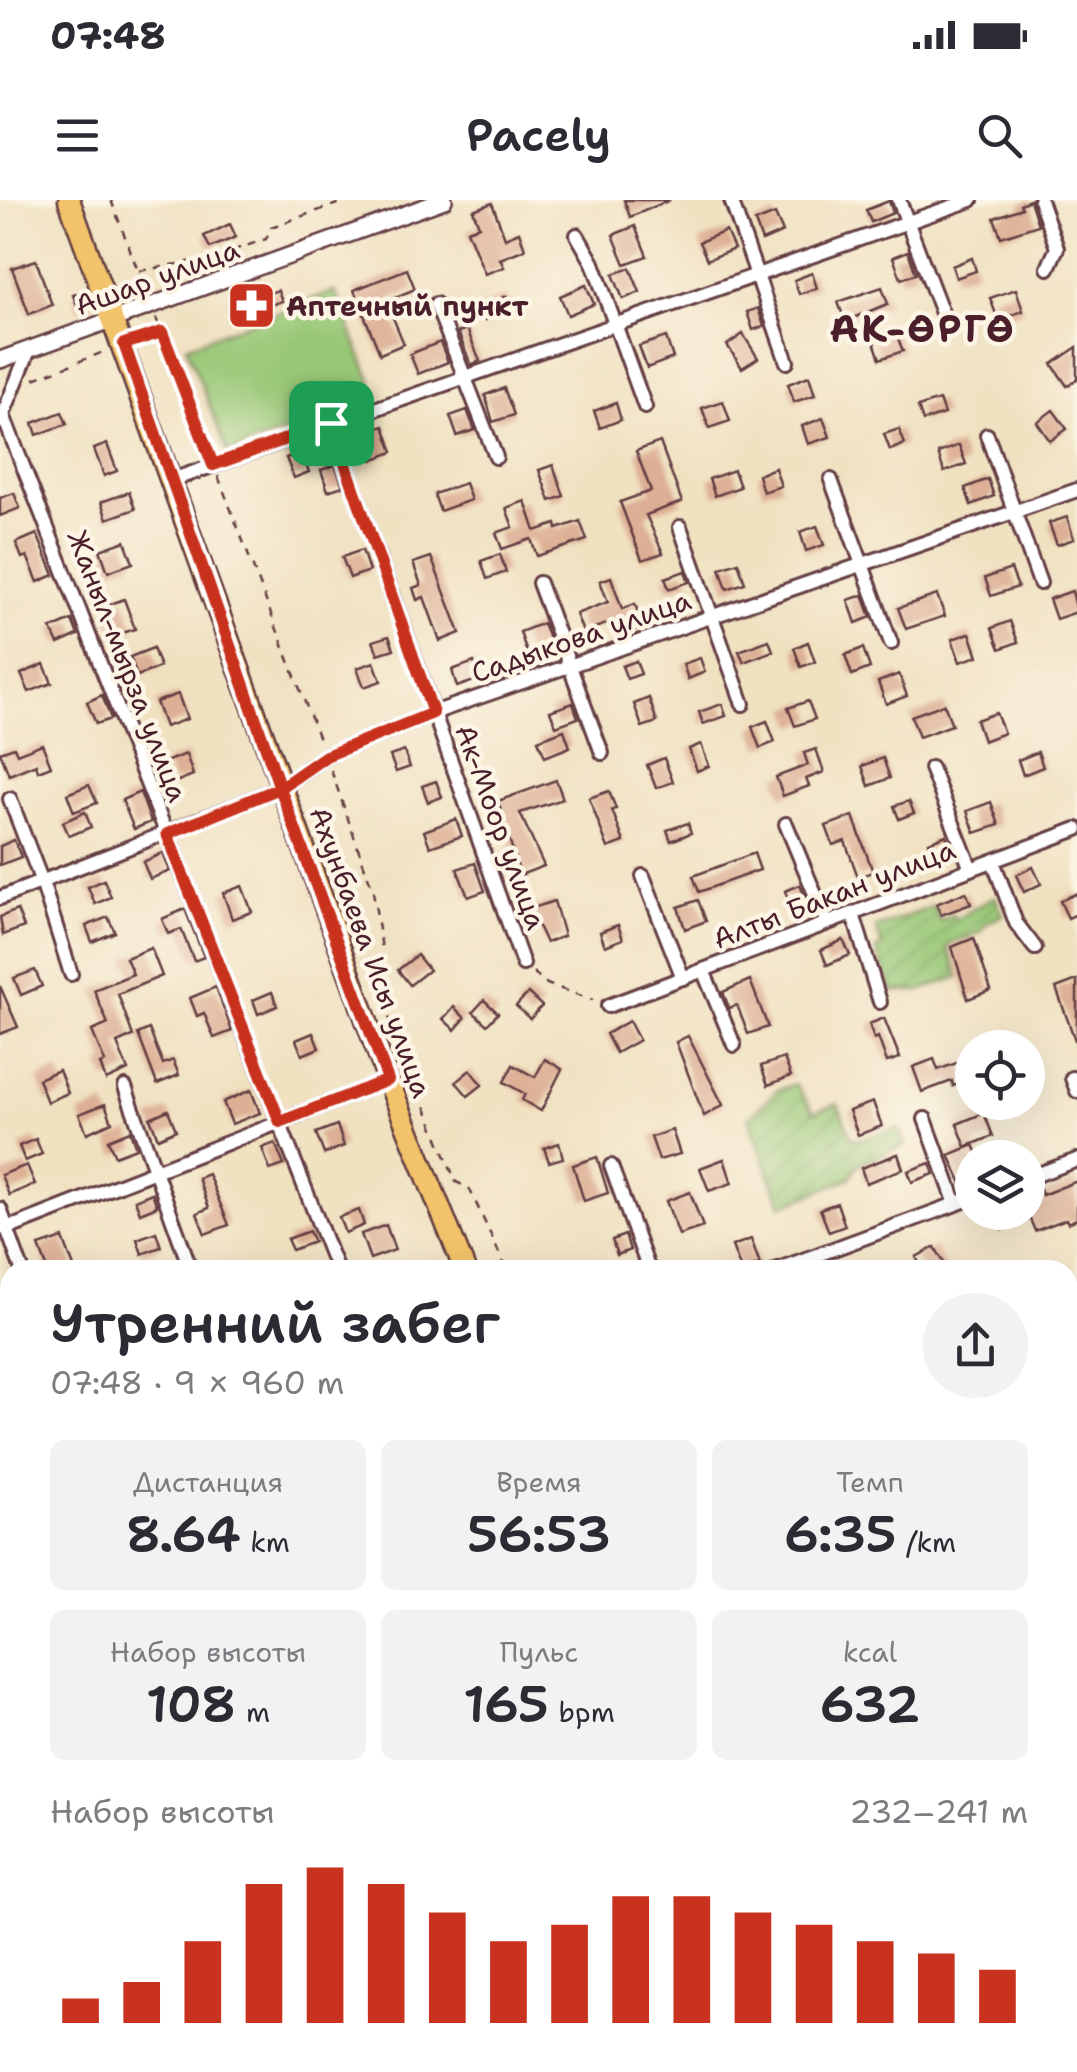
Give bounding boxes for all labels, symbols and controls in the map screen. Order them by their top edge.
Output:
text: 07:48 [50,10,166,61]
text: Pacely [466,105,611,165]
icon: menu [50,108,105,163]
icon: search [972,108,1027,163]
street label: Ашар улица [70,230,244,324]
pharmacy icon: Аптечный пункт [225,280,277,332]
place label: Аптечный пункт [286,287,529,325]
district label: АК-ӨРГӨ [830,303,1016,354]
pin [289,381,374,466]
icon: arrive [304,396,359,451]
street label: Жаныл-мырза улица [59,525,197,807]
street label: Садыкова улица [466,581,696,691]
street label: Ак-Моор улица [446,719,556,935]
street label: Ахунбаева Исы улица [301,801,441,1103]
street label: Алты Бакан улица [707,830,961,958]
map controls [955,1030,1045,1230]
button: locate [955,1030,1045,1120]
button: layers [955,1140,1045,1230]
text: Утренний забег [50,1286,500,1360]
button: share [923,1293,1028,1398]
text: 07:48 · 9 × 960 m [50,1361,344,1404]
text: Дистанция [133,1463,283,1501]
text: Время [496,1463,582,1501]
text: Темп [836,1463,904,1501]
text: 8.64 [126,1501,241,1568]
text: 56:53 [467,1501,611,1568]
text: 6:35 [784,1501,897,1568]
text: km [241,1523,290,1561]
text: /km [897,1523,956,1561]
text: Набор высоты [110,1633,306,1671]
text: Пульс [500,1633,578,1671]
text: kcal [843,1633,897,1671]
text: 108 [146,1671,236,1738]
text: 165 [463,1671,549,1738]
text: 632 [820,1671,920,1738]
text: m [236,1693,270,1731]
text: bpm [549,1693,615,1731]
text: Набор высоты [50,1790,275,1833]
text: 232–241 m [849,1790,1028,1833]

